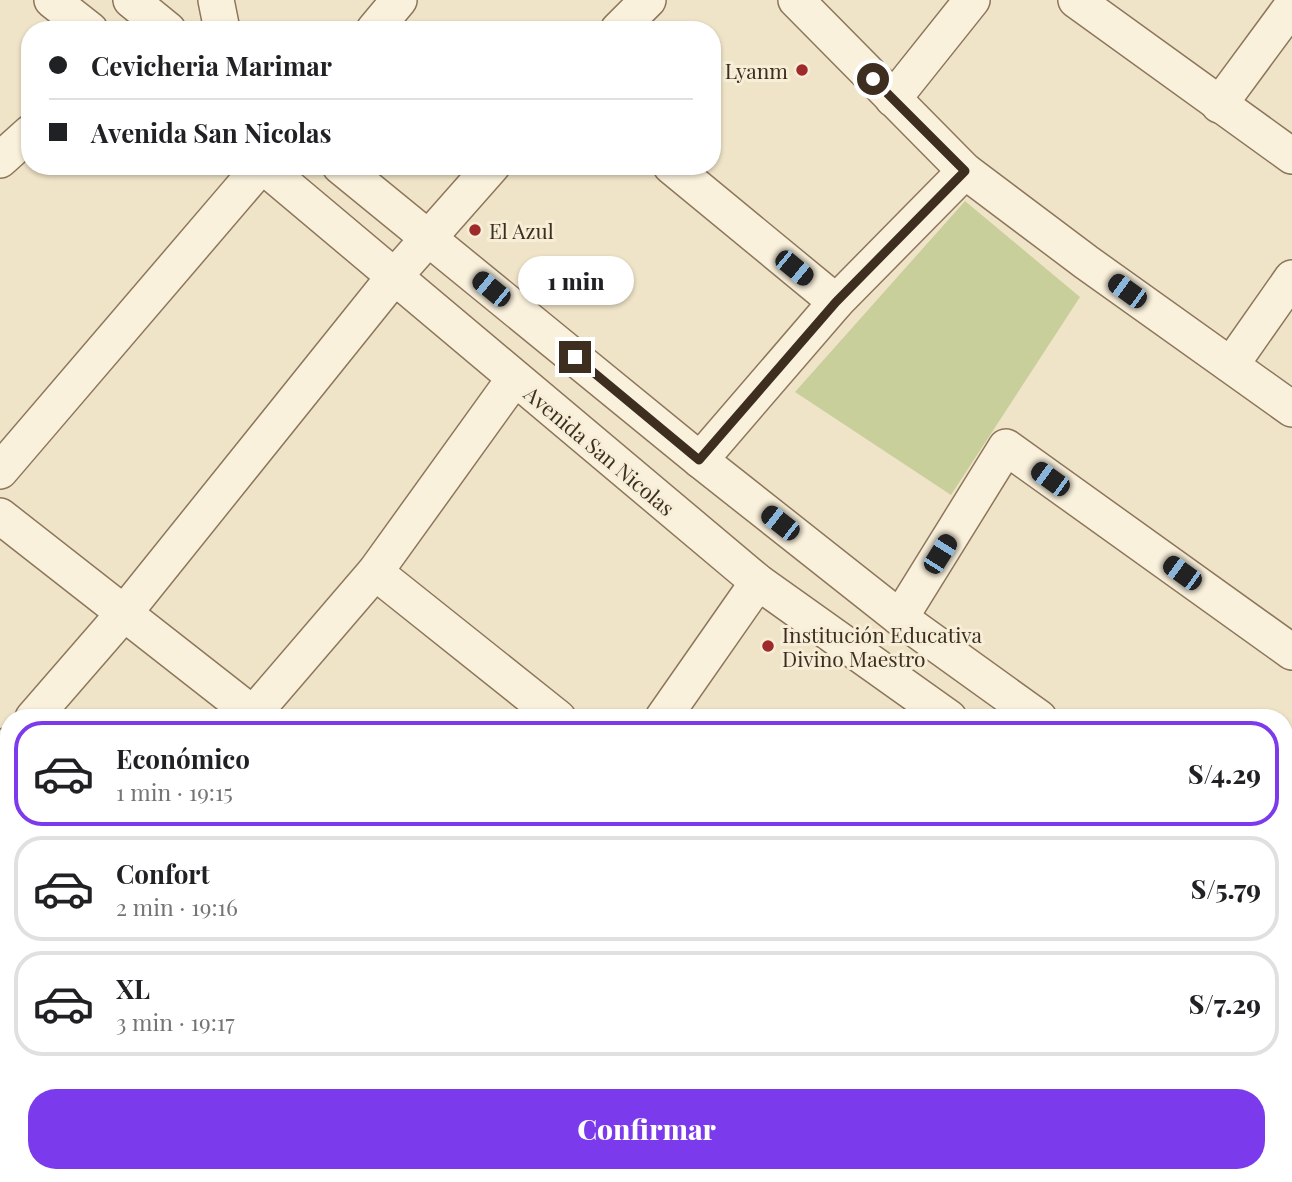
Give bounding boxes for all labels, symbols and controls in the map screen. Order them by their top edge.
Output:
text: Cevicheria Marimar [91,48,332,83]
place label: Lyanm [725,56,788,84]
marker: Lyanm [794,62,810,78]
route start [857,63,889,95]
text: Avenida San Nicolas [91,115,332,150]
place label: El Azul [489,216,554,244]
marker: El Azul [467,222,483,238]
car [772,247,817,289]
callout: 1 min [517,256,633,304]
text: 1 min [548,265,604,296]
car [469,268,514,310]
car [1104,270,1151,312]
route end [559,341,591,373]
street label: Avenida San Nicolas [518,378,681,521]
car [1027,458,1074,500]
car [757,502,804,544]
car [920,531,961,577]
car [1159,552,1206,594]
place label: Institución Educativa Divino Maestro [782,620,982,672]
marker: Institución Educativa Divino Maestro [760,638,776,654]
text: Económico [116,741,250,776]
icon: car [32,742,95,805]
text: S/4.29 [1188,756,1261,791]
text: 1 min · 19:15 [116,776,233,807]
text: Confort [116,856,210,891]
icon: car [32,857,95,920]
text: S/5.79 [1191,871,1261,906]
text: 2 min · 19:16 [116,891,238,922]
text: XL [116,971,150,1006]
icon: car [32,972,95,1035]
text: S/7.29 [1189,986,1261,1021]
text: 3 min · 19:17 [116,1006,235,1037]
button: Confirmar [28,1089,1265,1169]

